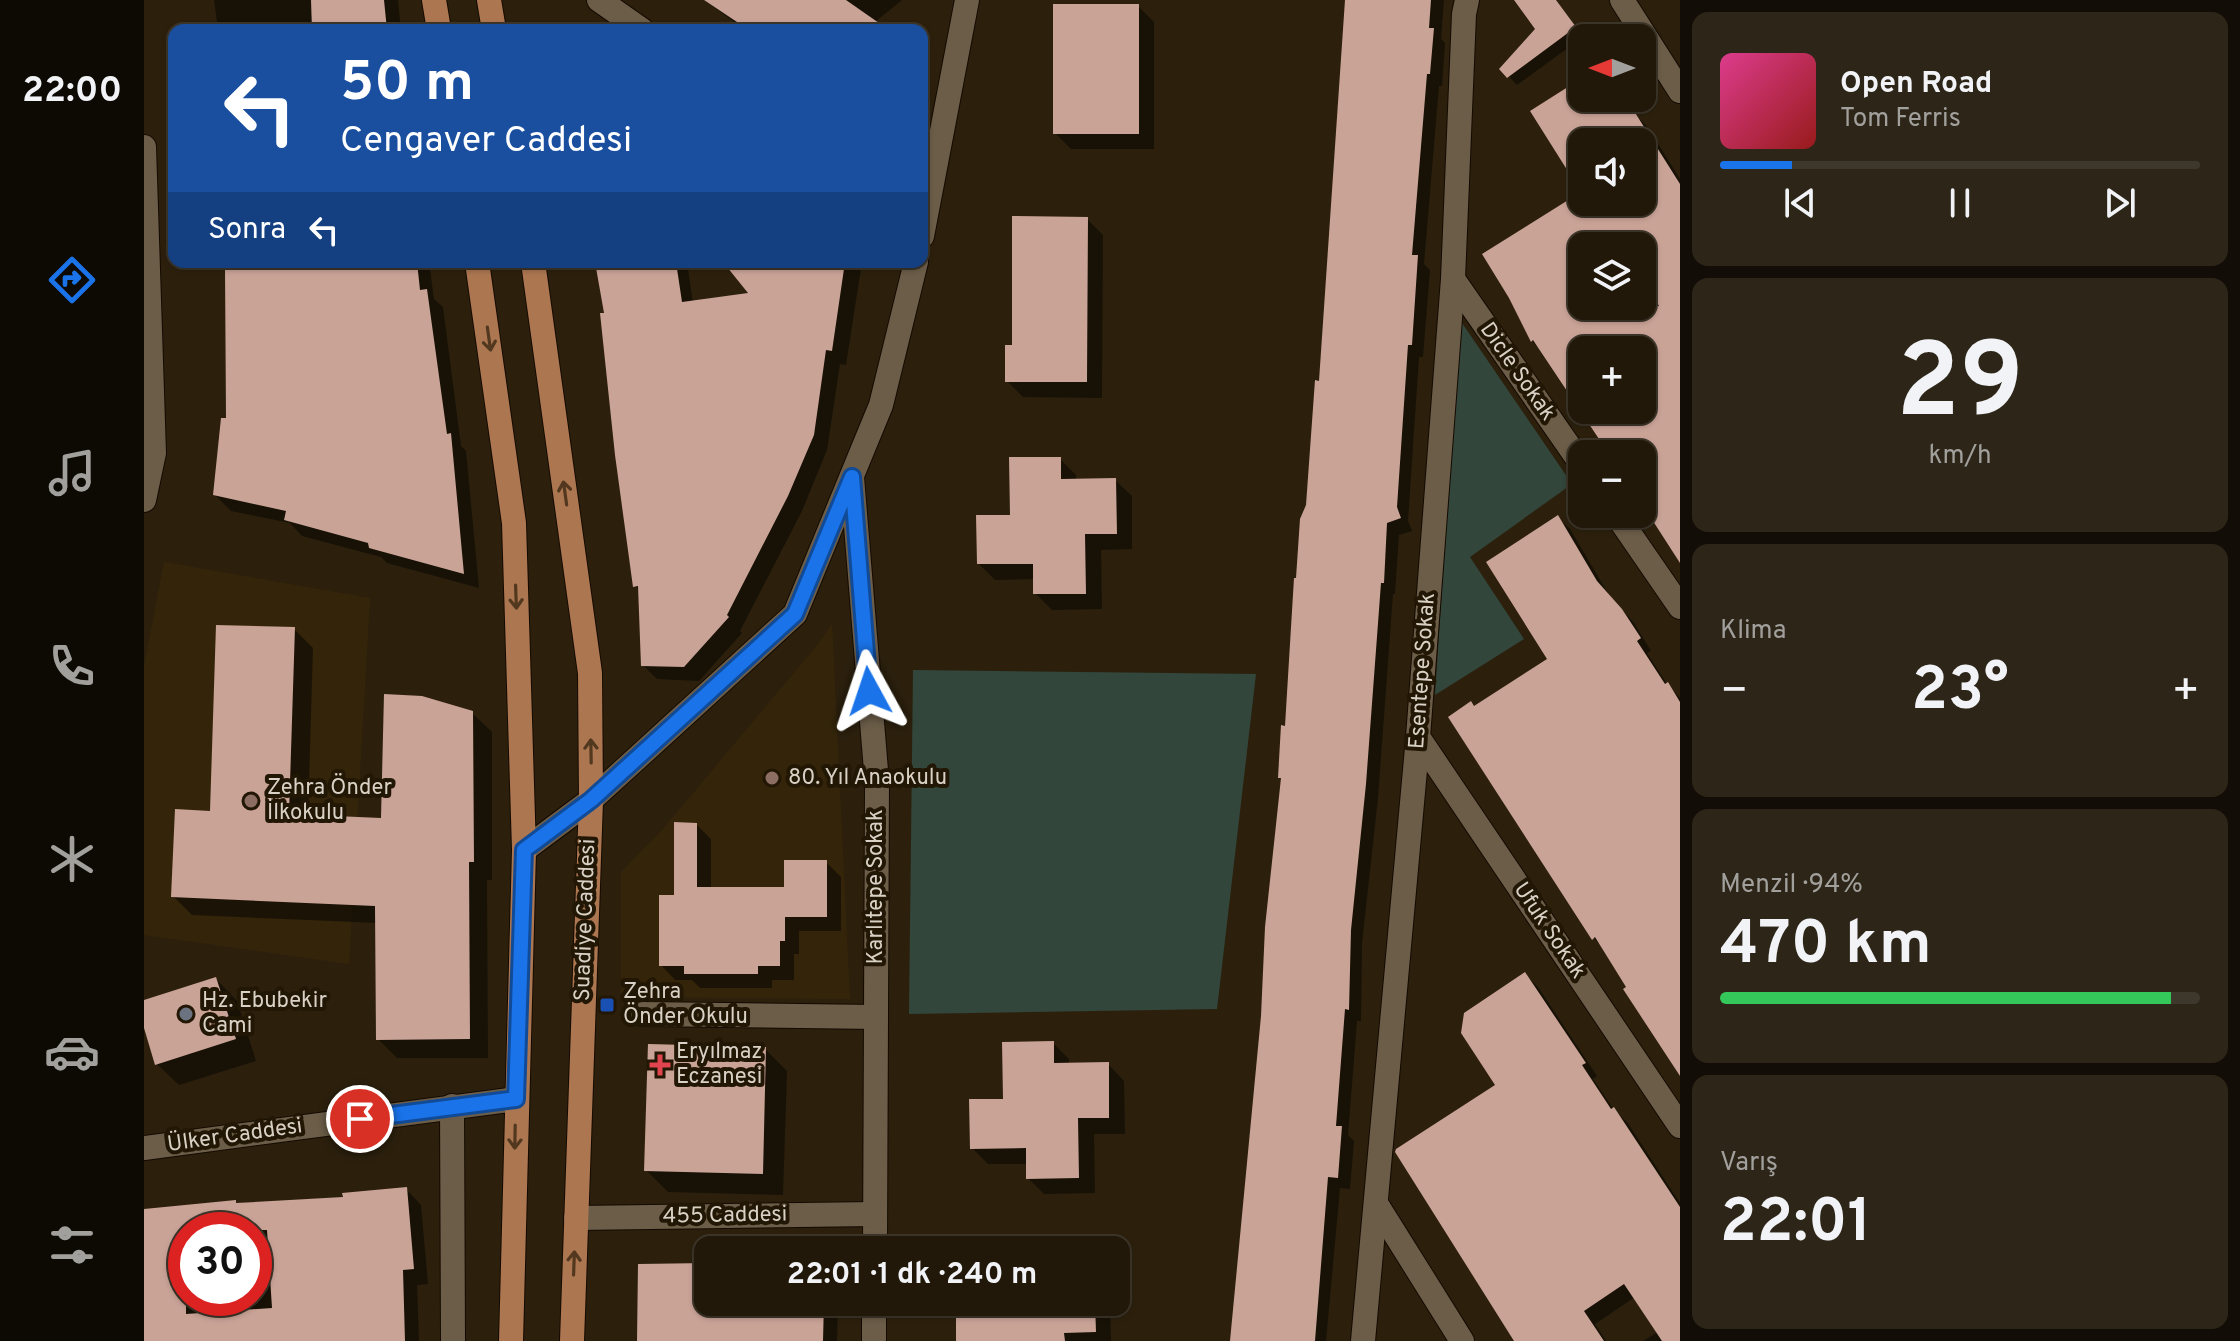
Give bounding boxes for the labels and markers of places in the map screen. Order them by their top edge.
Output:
place label: 80. Yıl Anaokulu [788,765,947,792]
marker: 80. Yıl Anaokulu [763,769,781,787]
place label: Zehra Önder İlkokulu [267,773,393,827]
marker: Zehra Önder İlkokulu [242,792,260,810]
place label: Zehra Önder Okulu [623,979,748,1031]
place label: Hz. Ebubekir Cami [202,988,327,1040]
marker: Zehra Önder Okulu [598,996,616,1014]
marker: Hz. Ebubekir Cami [177,1005,195,1023]
place label: Eryılmaz Eczanesi [676,1039,762,1091]
marker: Eryılmaz Eczanesi [651,1056,669,1074]
pin [326,1085,394,1153]

